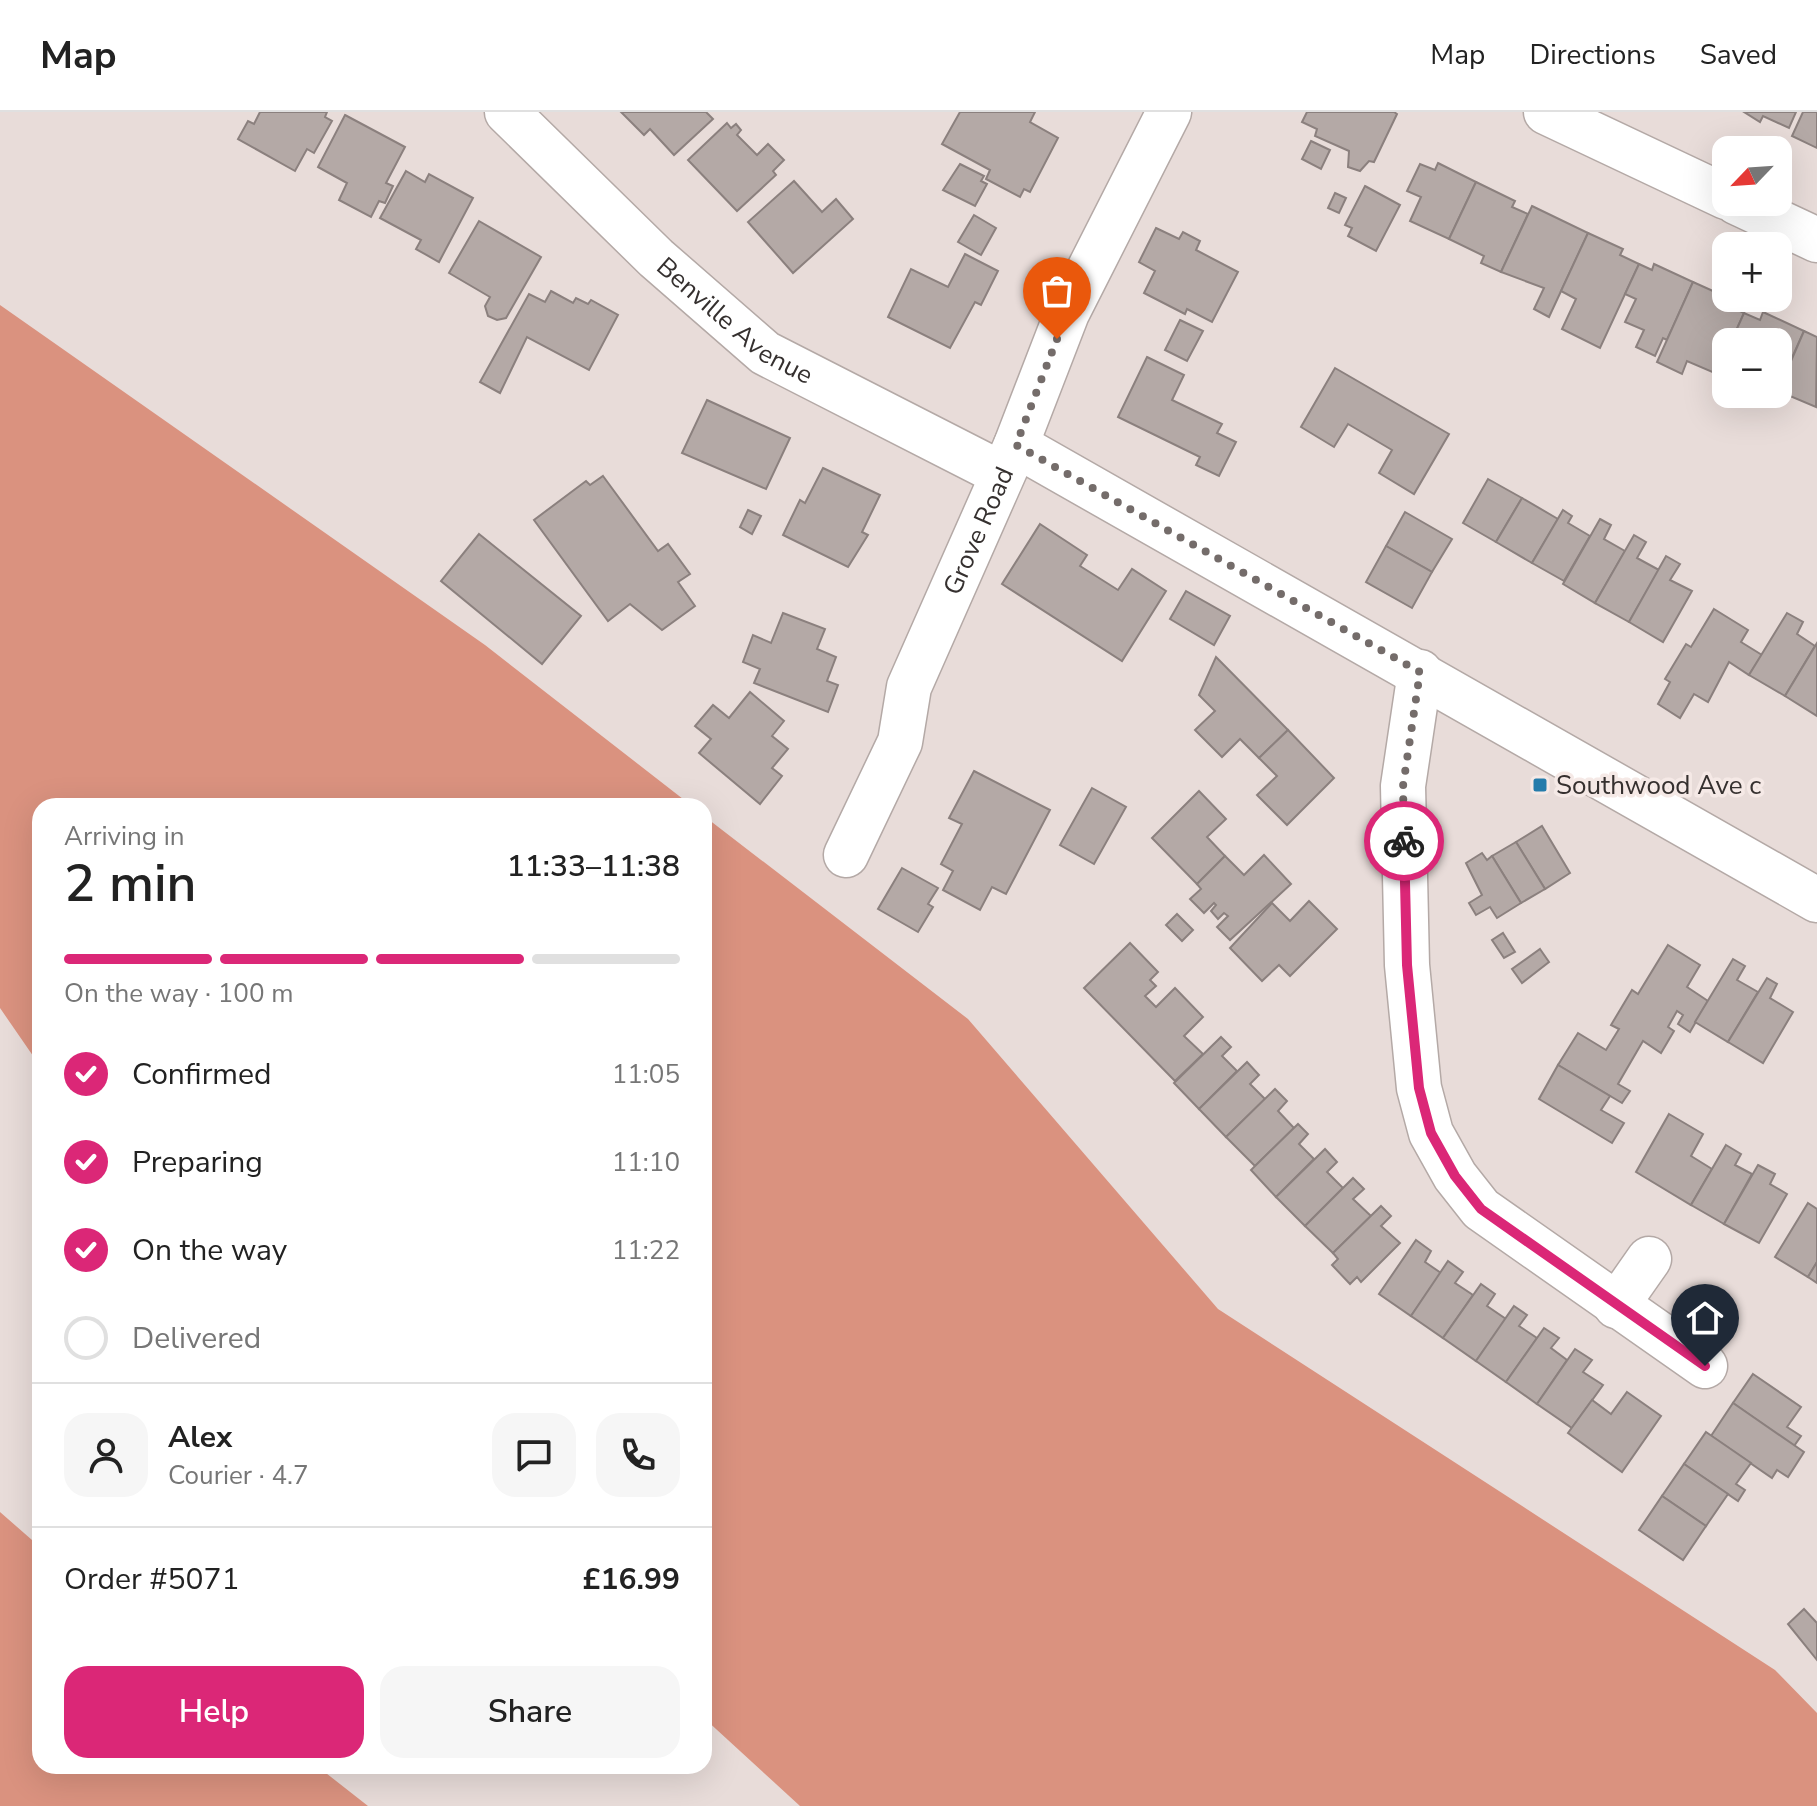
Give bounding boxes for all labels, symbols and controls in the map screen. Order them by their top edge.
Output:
text: Map [40,30,117,81]
text: Map [1430,36,1485,74]
text: Directions [1529,36,1656,74]
text: Saved [1700,36,1777,74]
north arrow [1712,136,1792,216]
map controls [1712,136,1792,408]
button: + [1712,232,1792,312]
street label: Benville Avenue [649,249,819,392]
pin [1023,257,1091,339]
icon: bag [1035,269,1079,313]
button: − [1712,328,1792,408]
street label: Grove Road [935,461,1022,600]
place label: Southwood Ave c [1556,768,1761,803]
marker: Southwood Ave c [1531,776,1549,794]
courier [1364,801,1444,881]
text: Arriving in [64,819,185,854]
icon: bike [1382,819,1426,863]
text: 11:33–11:38 [507,846,680,887]
text: 2 min [64,848,197,919]
text: On the way · 100 m [64,976,293,1011]
icon: check [64,1052,108,1096]
text: Confirmed [132,1054,272,1095]
text: 11:05 [612,1057,680,1092]
icon: check [64,1140,108,1184]
text: Preparing [132,1142,263,1183]
text: 11:10 [612,1145,680,1180]
icon: check [64,1228,108,1272]
text: On the way [132,1230,287,1271]
text: 11:22 [612,1233,680,1268]
pin [1671,1284,1739,1366]
icon: home [1683,1296,1727,1340]
text: Delivered [132,1318,261,1359]
button: person [64,1413,148,1497]
button: chat [492,1413,576,1497]
button: phone [596,1413,680,1497]
text: Alex [168,1417,232,1458]
text: Courier · 4.7 [168,1458,309,1493]
text: Order #5071 [64,1559,239,1600]
text: £16.99 [583,1559,680,1600]
button: Help [64,1666,364,1758]
button: Share [380,1666,680,1758]

